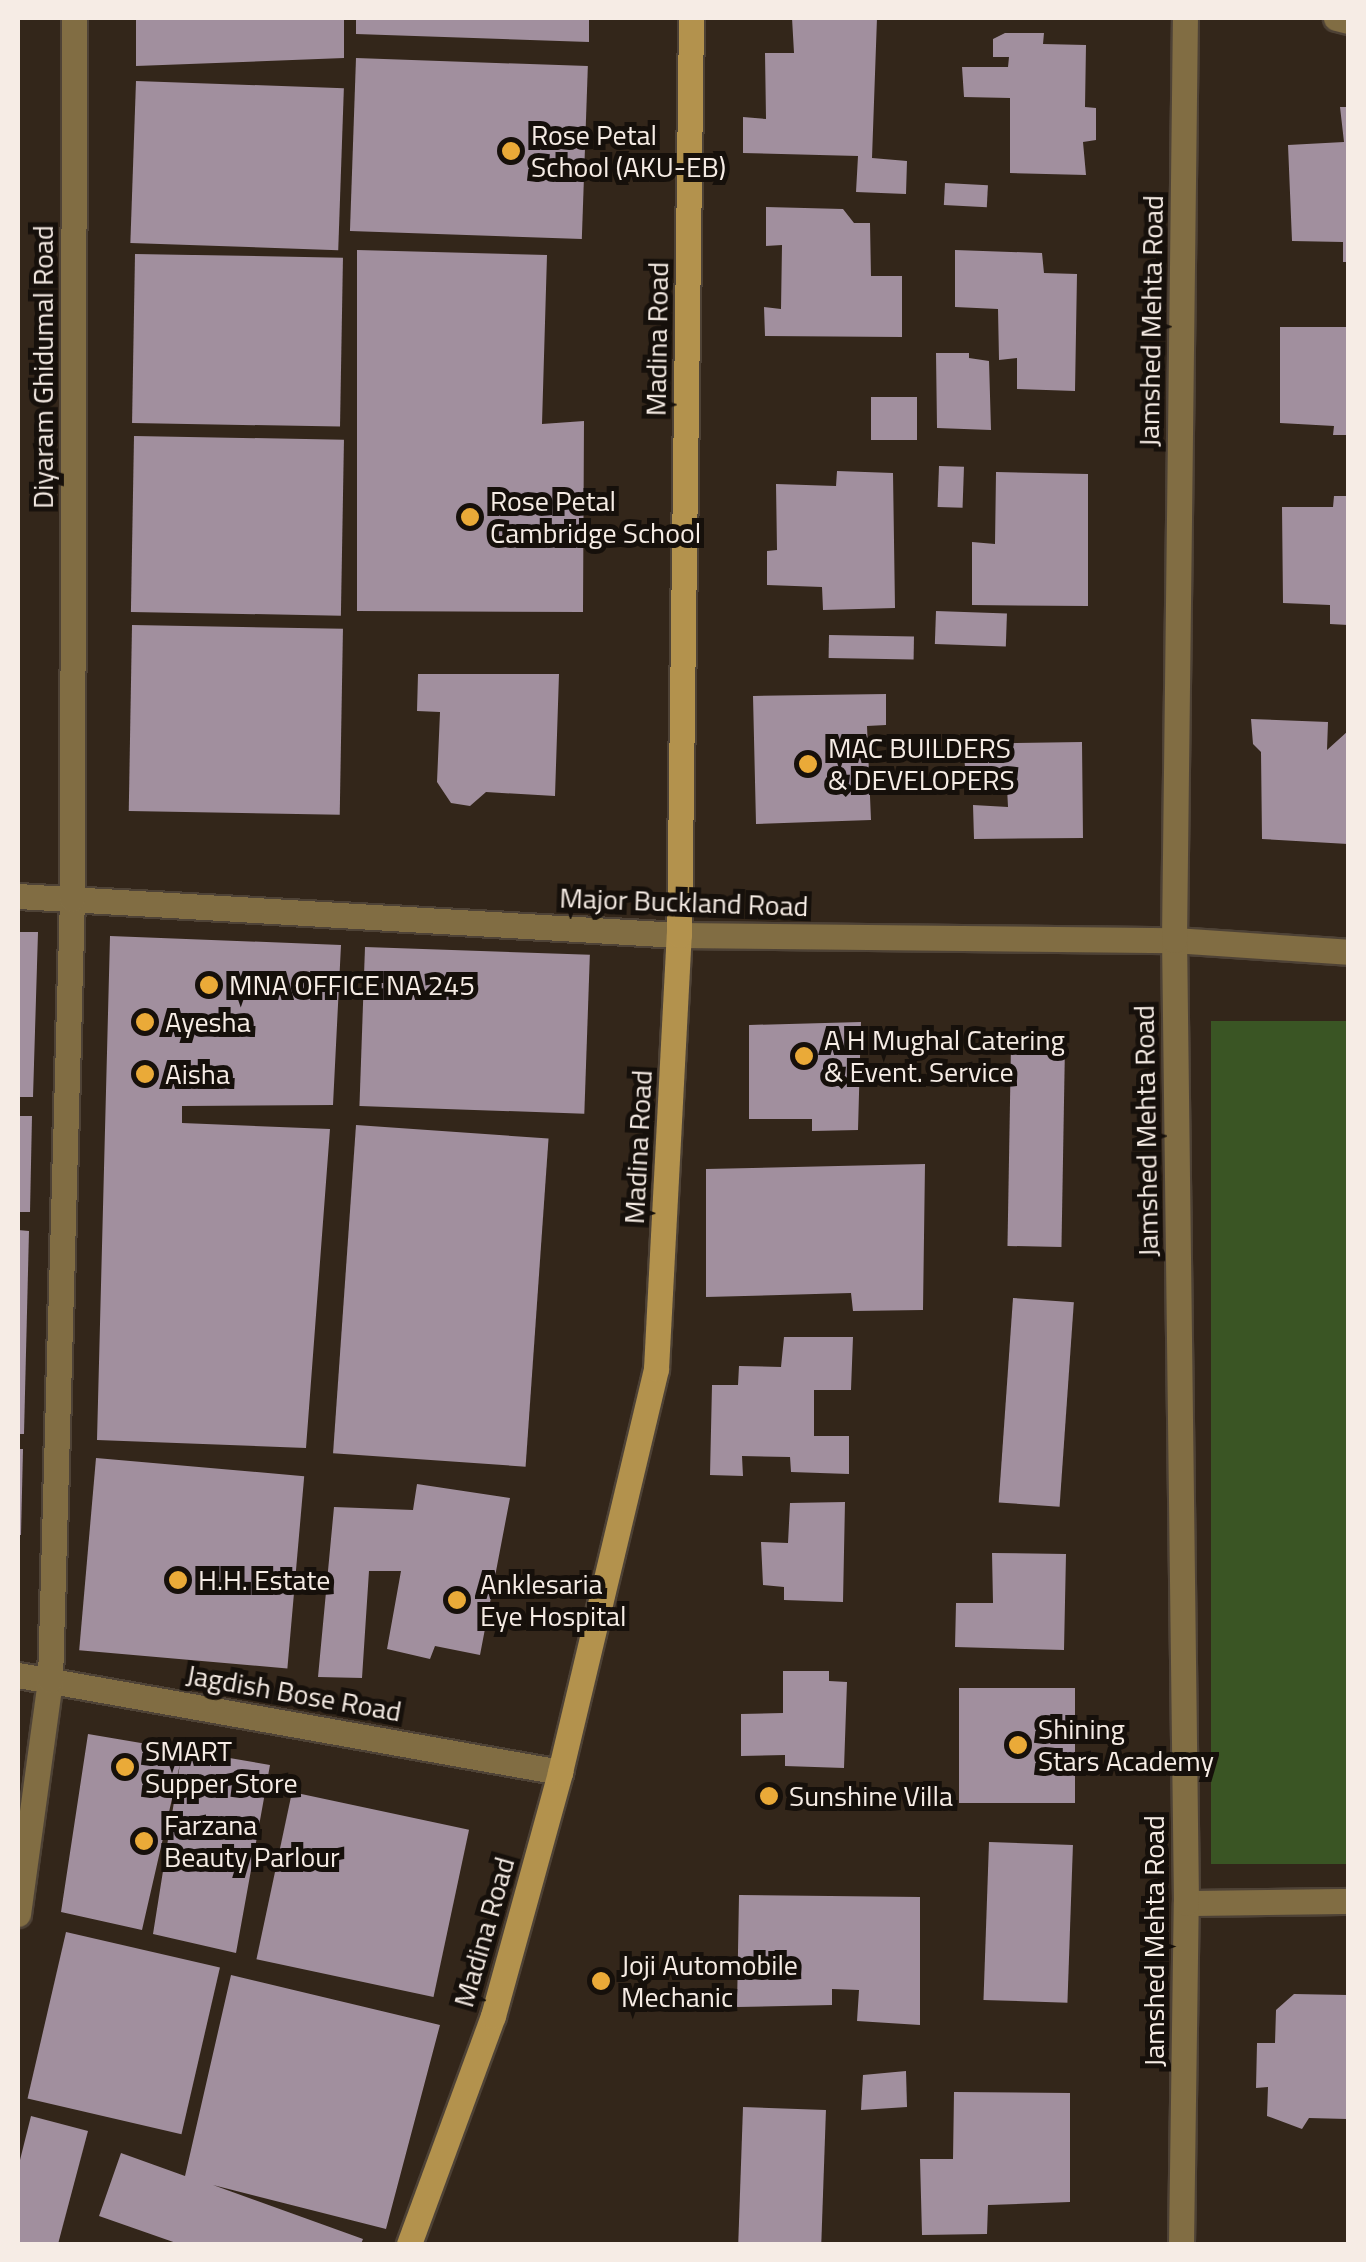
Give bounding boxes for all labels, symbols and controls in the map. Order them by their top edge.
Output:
place label: Rose Petal School (AKU-EB) [531,118,726,184]
marker: Rose Petal School (AKU-EB) [500,140,522,162]
street label: Jamshed Mehta Road [1132,195,1170,447]
street label: Diyaram Ghidumal Road [26,225,60,509]
street label: Madina Road [639,262,675,416]
place label: Rose Petal Cambridge School [490,484,701,550]
marker: Rose Petal Cambridge School [459,506,481,528]
place label: MAC BUILDERS & DEVELOPERS [828,731,1015,797]
marker: MAC BUILDERS & DEVELOPERS [797,753,819,775]
street label: Major Buckland Road [559,881,809,923]
place label: MNA OFFICE NA 245 [229,968,475,1002]
marker: MNA OFFICE NA 245 [198,974,220,996]
place label: Ayesha [165,1005,251,1039]
street label: Jamshed Mehta Road [1127,1005,1165,1257]
marker: Ayesha [134,1011,156,1033]
place label: A H Mughal Catering & Event. Service [824,1023,1065,1089]
marker: A H Mughal Catering & Event. Service [793,1045,815,1067]
place label: Aisha [165,1057,230,1091]
marker: Aisha [134,1063,156,1085]
street label: Madina Road [617,1069,659,1225]
place label: H.H. Estate [198,1563,330,1597]
place label: Anklesaria Eye Hospital [480,1567,627,1633]
marker: H.H. Estate [167,1569,189,1591]
marker: Anklesaria Eye Hospital [444,1587,470,1613]
street label: Jagdish Bose Road [184,1658,404,1728]
place label: Shining Stars Academy [1038,1712,1214,1778]
place label: SMART Supper Store [145,1734,298,1800]
marker: Shining Stars Academy [1007,1734,1029,1756]
marker: SMART Supper Store [114,1756,136,1778]
place label: Sunshine Villa [789,1779,953,1813]
marker: Sunshine Villa [758,1785,780,1807]
place label: Farzana Beauty Parlour [164,1808,340,1874]
street label: Jamshed Mehta Road [1137,1815,1171,2067]
marker: Farzana Beauty Parlour [133,1830,155,1852]
street label: Madina Road [447,1853,521,2011]
place label: Joji Automobile Mechanic [621,1948,798,2014]
marker: Joji Automobile Mechanic [590,1970,612,1992]

